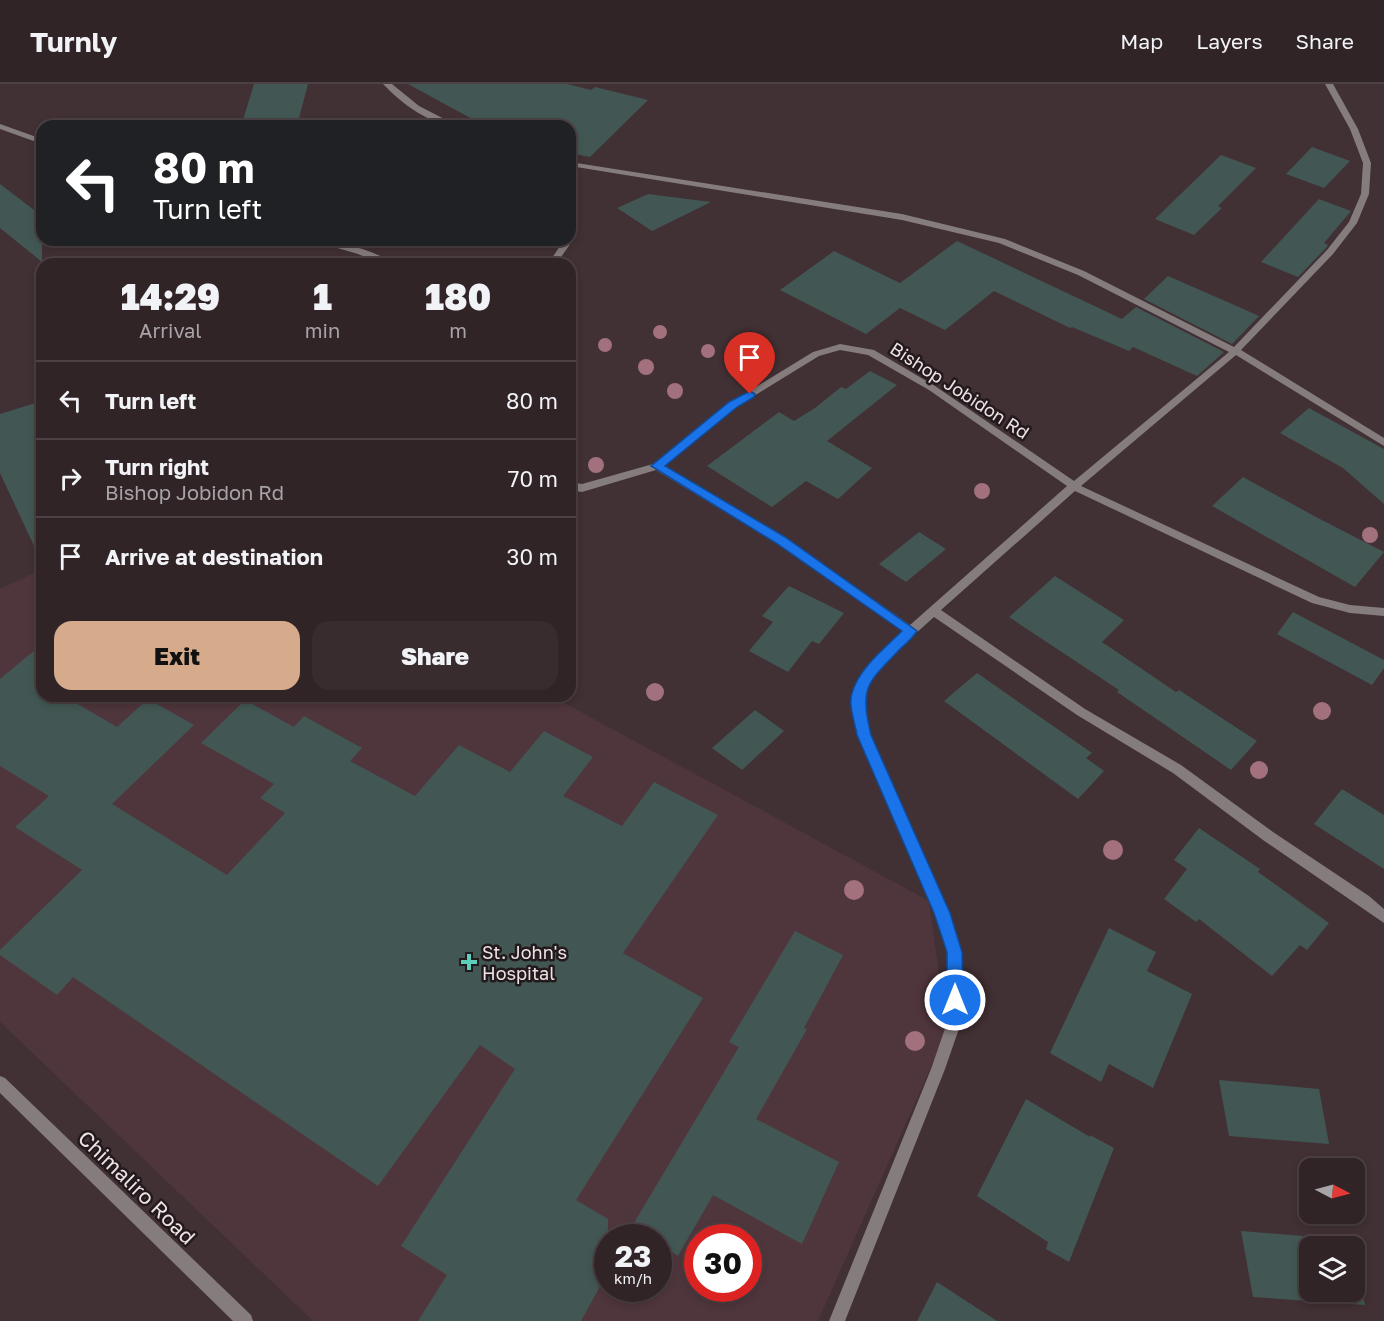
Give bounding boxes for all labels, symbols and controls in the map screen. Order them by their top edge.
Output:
text: Turnly [30,25,117,58]
text: Map [1120,28,1163,54]
text: Layers [1196,28,1263,54]
text: Share [1296,28,1354,54]
text: 80 m [153,142,254,192]
icon: left [54,144,132,222]
text: Turn left [153,193,262,225]
text: 14:29 [121,275,220,318]
text: 1 [313,275,332,318]
text: 180 [425,275,491,318]
text: Arrival [139,318,202,342]
text: min [305,318,340,342]
text: m [449,318,467,342]
pin [724,332,775,394]
street label: Bishop Jobidon Rd [886,337,1034,443]
icon: arrive [733,341,766,374]
icon: left [54,384,87,417]
text: Turn left [105,387,196,414]
text: 80 m [506,387,558,414]
text: Turn right [105,453,209,480]
icon: right [54,462,87,495]
text: 70 m [508,465,558,492]
text: Bishop Jobidon Rd [105,480,284,504]
icon: arrive [54,540,87,573]
text: Arrive at destination [105,543,323,570]
text: 30 m [507,543,558,570]
button: Exit [54,621,300,690]
button: Share [312,621,558,690]
place label: St. John's Hospital [482,941,567,984]
marker: St. John's Hospital [460,953,478,971]
position arrow [923,968,987,1032]
street label: Chimaliro Road [73,1125,201,1249]
north arrow [1299,1158,1365,1224]
map controls [1299,1158,1365,1302]
speed limit sign: 30 [684,1224,762,1302]
button: layers [1299,1236,1365,1302]
text: 23 [615,1238,651,1274]
text: km/h [614,1269,652,1287]

